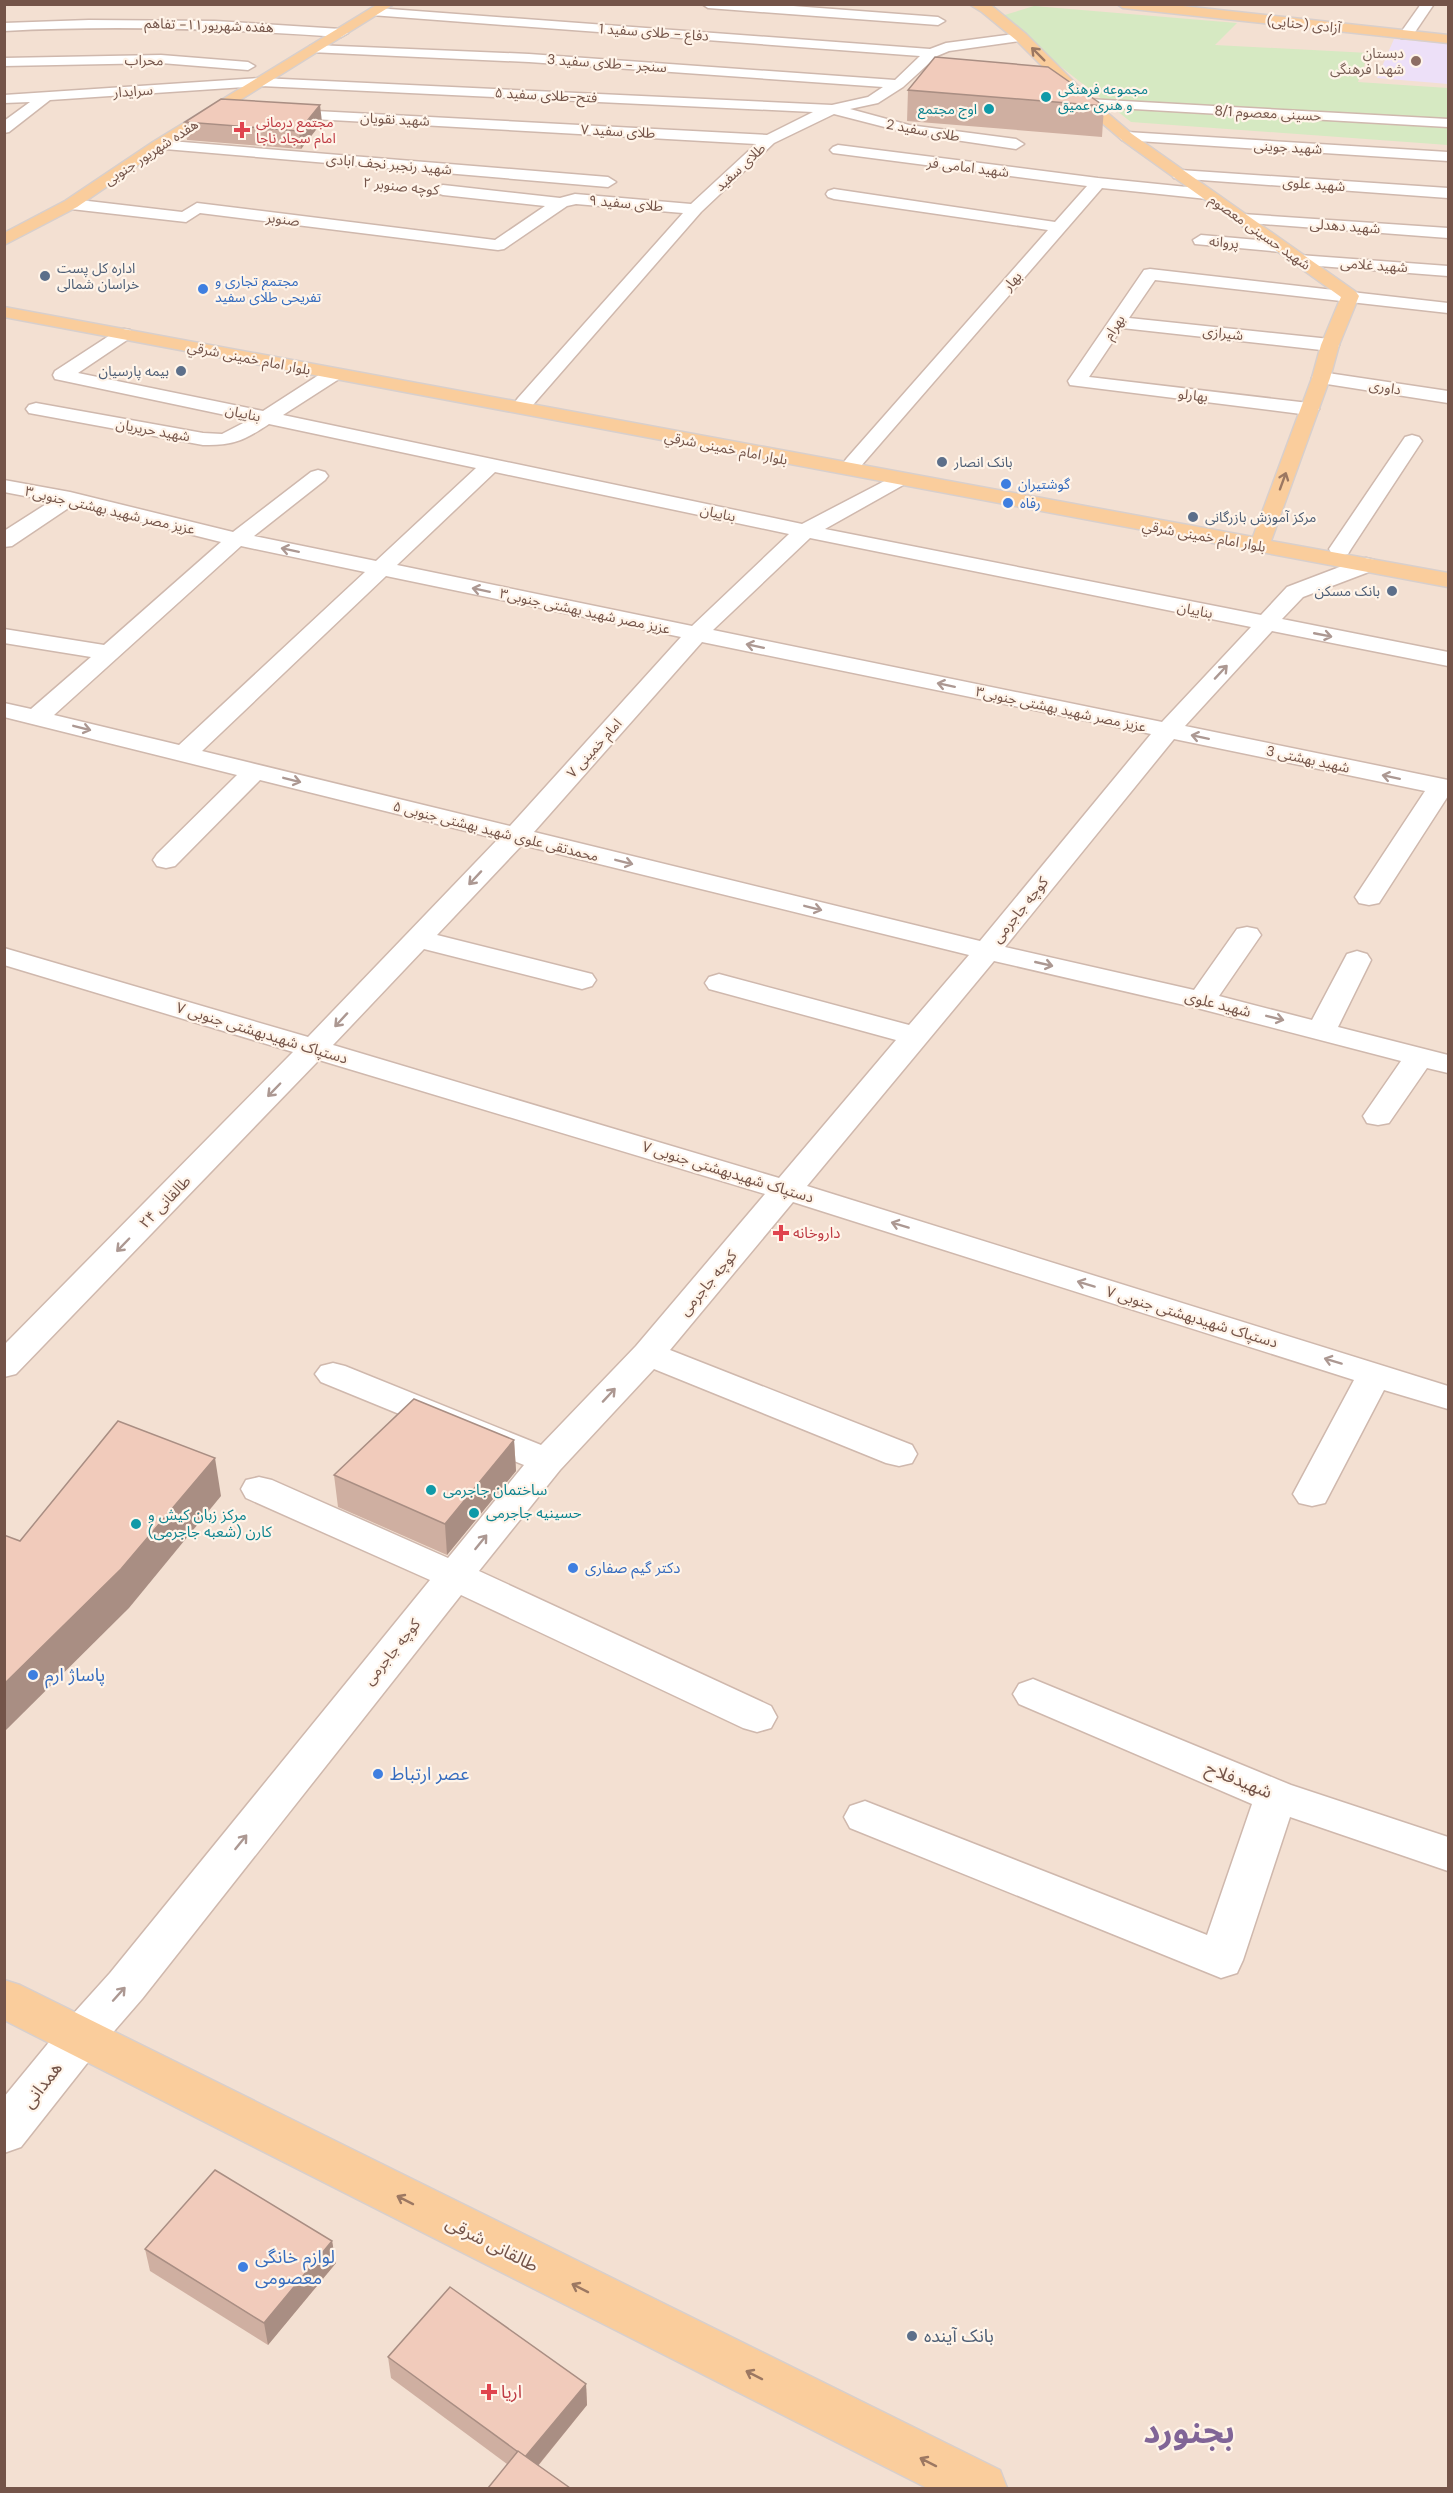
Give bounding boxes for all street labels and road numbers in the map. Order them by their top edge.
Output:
street label: آزادی (حنایی) [1266,11,1343,37]
street label: هفده شهریور۱۱- تفاهم [144,14,274,38]
street label: دفاع - طلای سفید 1 [598,19,710,47]
street label: سنجر - طلای سفید 3 [546,50,668,76]
street label: محراب [124,51,164,69]
street label: سرایدار [112,81,153,101]
street label: فتح-طلای سفید ۵ [494,83,598,109]
street label: حسینی معصوم 8/1 [1214,101,1322,127]
street label: شهید نقویان [360,108,430,130]
street label: هفده شهریور جنوبی [101,115,201,189]
street label: طلای سفید 2 [885,115,961,145]
street label: طلای سفید ۷ [580,120,656,142]
street label: شهید جوینی [1253,136,1323,158]
street label: طلای سفید [711,139,769,195]
street label: شهید رنجبر نجف ابادی [325,150,453,178]
street label: شهید امامی فر [925,153,1010,181]
street label: کوچه صنوبر ۲ [362,173,440,200]
street label: شهید علوی [1282,173,1346,195]
street label: شهید حسینی معصوم [1205,190,1314,275]
street label: طلای سفید ۹ [588,191,664,215]
street label: صنوبر [264,208,301,230]
street label: شهید دهدلی [1309,215,1381,237]
street label: پروانه [1208,232,1240,253]
street label: شهید غلامی [1340,254,1408,276]
street label: بهار [998,267,1026,295]
street label: بهرام [1099,311,1131,344]
street label: شیرازی [1202,322,1244,344]
street label: بلوار امام خمینی شرقي [185,337,312,381]
street label: داوری [1368,376,1403,398]
street label: بهارلو [1177,384,1209,406]
street label: بناییان [224,400,263,426]
street label: شهید حریریان [115,415,192,445]
street label: بلوار امام خمینی شرقي [662,427,789,471]
street label: عزیز مصر شهید بهشتی جنوبی۳ [23,482,197,538]
street label: بناییان [699,500,738,526]
street label: بلوار امام خمینی شرقي [1140,516,1267,558]
street label: عزیز مصر شهید بهشتی جنوبی۳ [498,584,672,638]
street label: بناییان [1176,598,1214,622]
street label: عزیز مصر شهید بهشتی جنوبی۳ [974,682,1148,736]
street label: امام خمینی ۷ [563,715,627,783]
street label: شهید بهشتی 3 [1265,741,1351,777]
street label: محمدتقی علوی شهید بهشتی جنوبی ۵ [391,797,601,865]
street label: کوچه جاجرمی [987,872,1053,947]
street label: شهید علوی [1183,986,1253,1022]
street label: دستپاک شهیدبهشتی جنوبی ۷ [174,997,350,1069]
street label: دستپاک شهیدبهشتی جنوبی ۷ [640,1136,816,1208]
street label: طالقانی ۲۴ [135,1171,195,1233]
street label: کوچه جاجرمی [675,1245,742,1320]
street label: دستپاک شهیدبهشتی جنوبی ۷ [1104,1281,1280,1353]
street label: کوچه جاجرمی [359,1614,425,1689]
street label: شهیدفلاح [1202,1756,1276,1805]
street label: همدانی [16,2057,68,2113]
street label: طالقانی شرقی [442,2210,542,2278]

